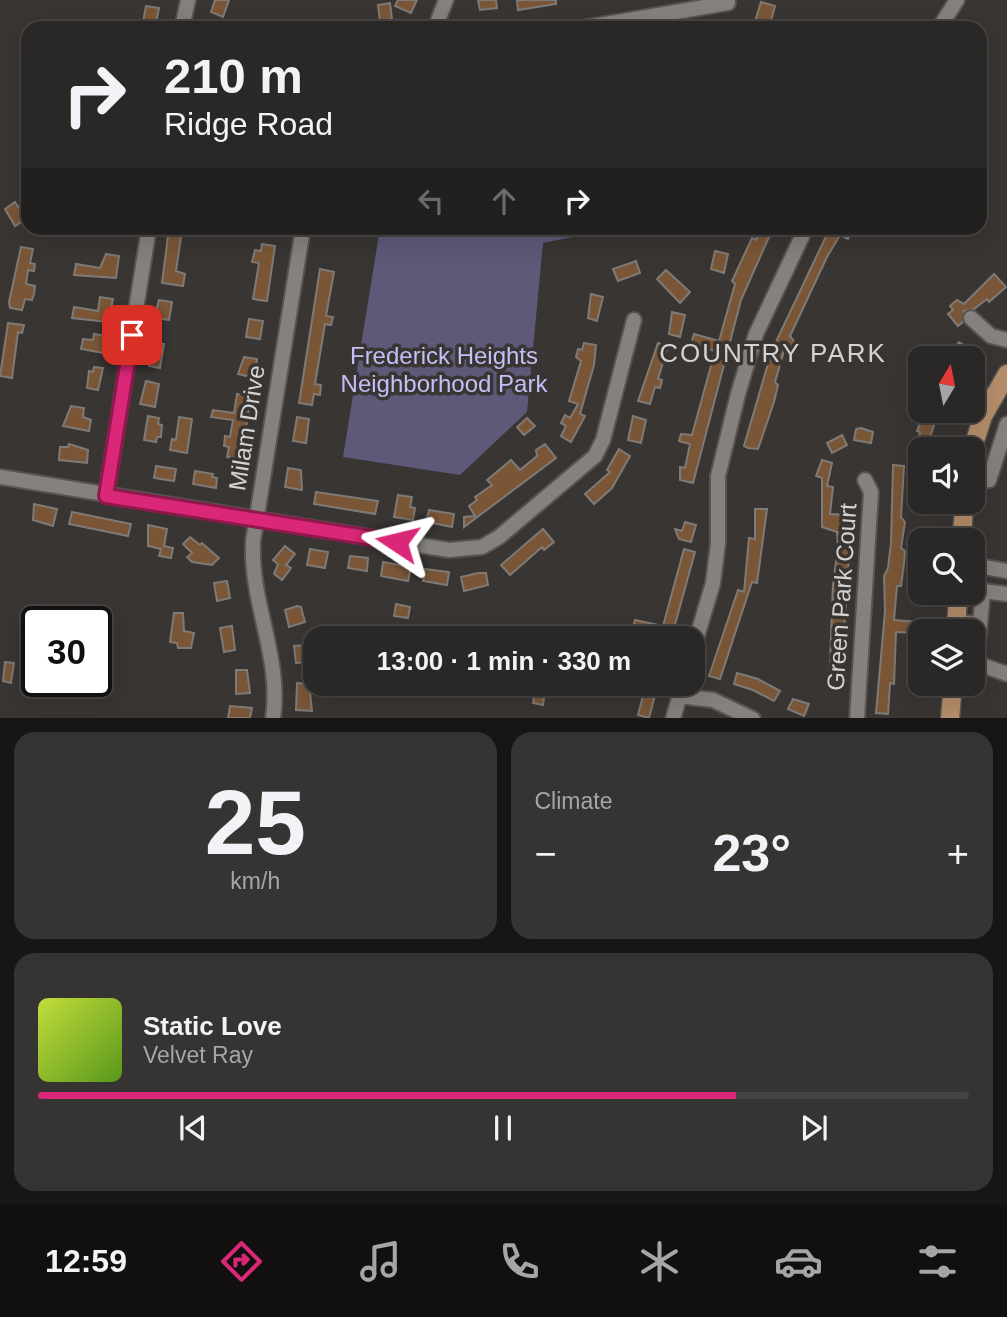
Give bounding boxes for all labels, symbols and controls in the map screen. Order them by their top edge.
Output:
icon: right [49,49,140,140]
text: 210 m [164,49,303,103]
text: Ridge Road [164,106,333,142]
icon: left [412,182,450,220]
icon: ahead [485,182,523,220]
icon: right [558,182,596,220]
pin [102,305,162,365]
icon: arrive [113,316,151,354]
district label: COUNTRY PARK [659,338,887,368]
park label: Frederick Heights Neighborhood Park [341,342,548,397]
north arrow [908,346,985,424]
map controls [908,346,985,696]
street label: Milam Drive [223,363,270,493]
button: sound [908,437,985,514]
street label: Green Park Court [821,502,862,692]
position arrow [360,505,434,579]
button: search [908,528,985,605]
speed limit sign: 30 [21,606,112,697]
button: layers [908,619,985,696]
text: 13:00 · 1 min · 330 m [377,646,631,676]
text: 25 [205,772,306,873]
text: Climate [535,788,612,814]
text: 23° [712,824,791,882]
text: − [535,833,557,875]
text: + [947,833,969,875]
text: km/h [230,868,280,894]
text: Static Love [143,1011,282,1041]
text: Velvet Ray [143,1042,253,1068]
icon: previous [174,1109,212,1147]
icon: pause [484,1109,522,1147]
icon: next [795,1109,833,1147]
icon: directions [217,1237,266,1286]
icon: music [356,1237,405,1286]
icon: phone [495,1237,544,1286]
icon: climate [635,1237,684,1286]
icon: car [774,1237,823,1286]
icon: filters [913,1237,962,1286]
text: 12:59 [45,1243,127,1279]

